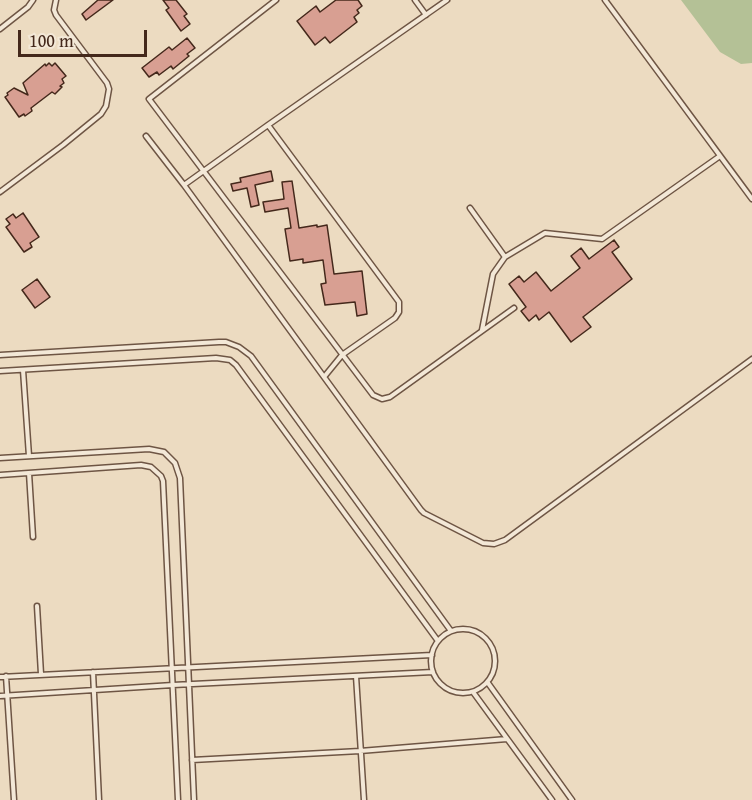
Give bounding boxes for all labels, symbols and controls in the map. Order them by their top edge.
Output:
scale bar [21,18,150,56]
text: 100 m [29,27,74,54]

